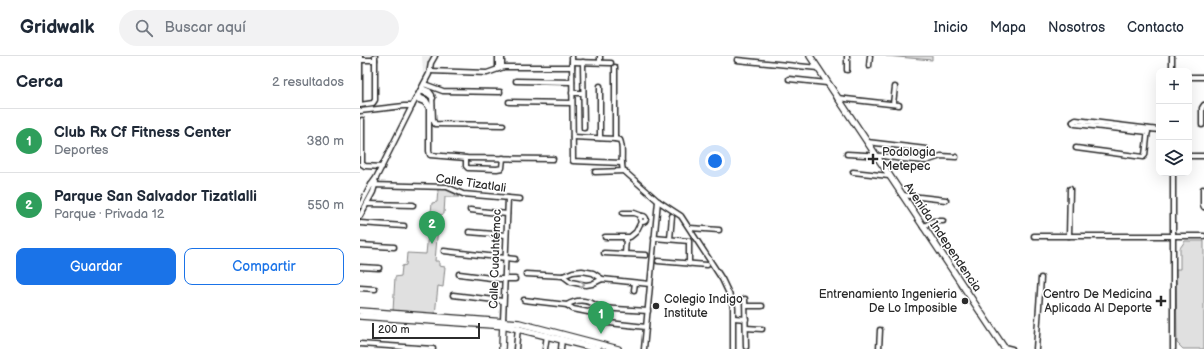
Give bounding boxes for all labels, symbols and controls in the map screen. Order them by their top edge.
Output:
search box [119,10,399,46]
text: Gridwalk [20,16,95,39]
icon: search [133,17,155,39]
text: Buscar aquí [165,18,246,37]
text: Inicio [934,19,968,36]
text: Mapa [990,19,1026,36]
text: Nosotros [1048,19,1105,36]
text: Contacto [1127,19,1184,36]
map controls [1156,68,1192,176]
button: + [1156,68,1192,104]
text: Cerca [16,72,63,92]
text: 2 resultados [272,74,344,90]
button: − [1156,104,1192,140]
text: Club Rx Cf Fitness Center [54,123,231,142]
text: 1 [26,133,32,149]
text: 380 m [307,133,344,149]
button: layers [1156,140,1192,176]
text: Deportes [54,142,109,158]
place label: Podologia Metepec [882,145,936,174]
your location [705,151,725,171]
marker: Podologia Metepec [867,153,879,165]
street label: Calle Tizatlali [435,171,507,196]
street label: Avenida Independencia [900,180,985,295]
text: Parque San Salvador Tizatlalli [54,187,257,206]
text: 2 [25,197,33,213]
text: 550 m [307,197,344,213]
text: Parque · Privada 12 [54,206,164,222]
street label: Calle Cuauhtémoc [486,209,505,309]
pin: 2 [419,211,445,244]
button: Guardar [16,248,176,285]
button: Compartir [184,248,344,285]
one-way arrow [579,279,585,288]
place label: Entrenamiento Ingenieria De Lo Imposible [819,287,957,316]
place label: Centro De Medicina Aplicada Al Deporte [1043,287,1152,316]
place label: Colegio Indigo Institute [664,292,743,321]
marker: Centro De Medicina Aplicada Al Deporte [1155,295,1167,307]
marker: Entrenamiento Ingenieria De Lo Imposible [960,296,970,306]
pin: 1 [588,301,614,334]
marker: Colegio Indigo Institute [651,301,661,311]
scale bar [372,321,480,340]
text: 200 m [378,323,410,336]

